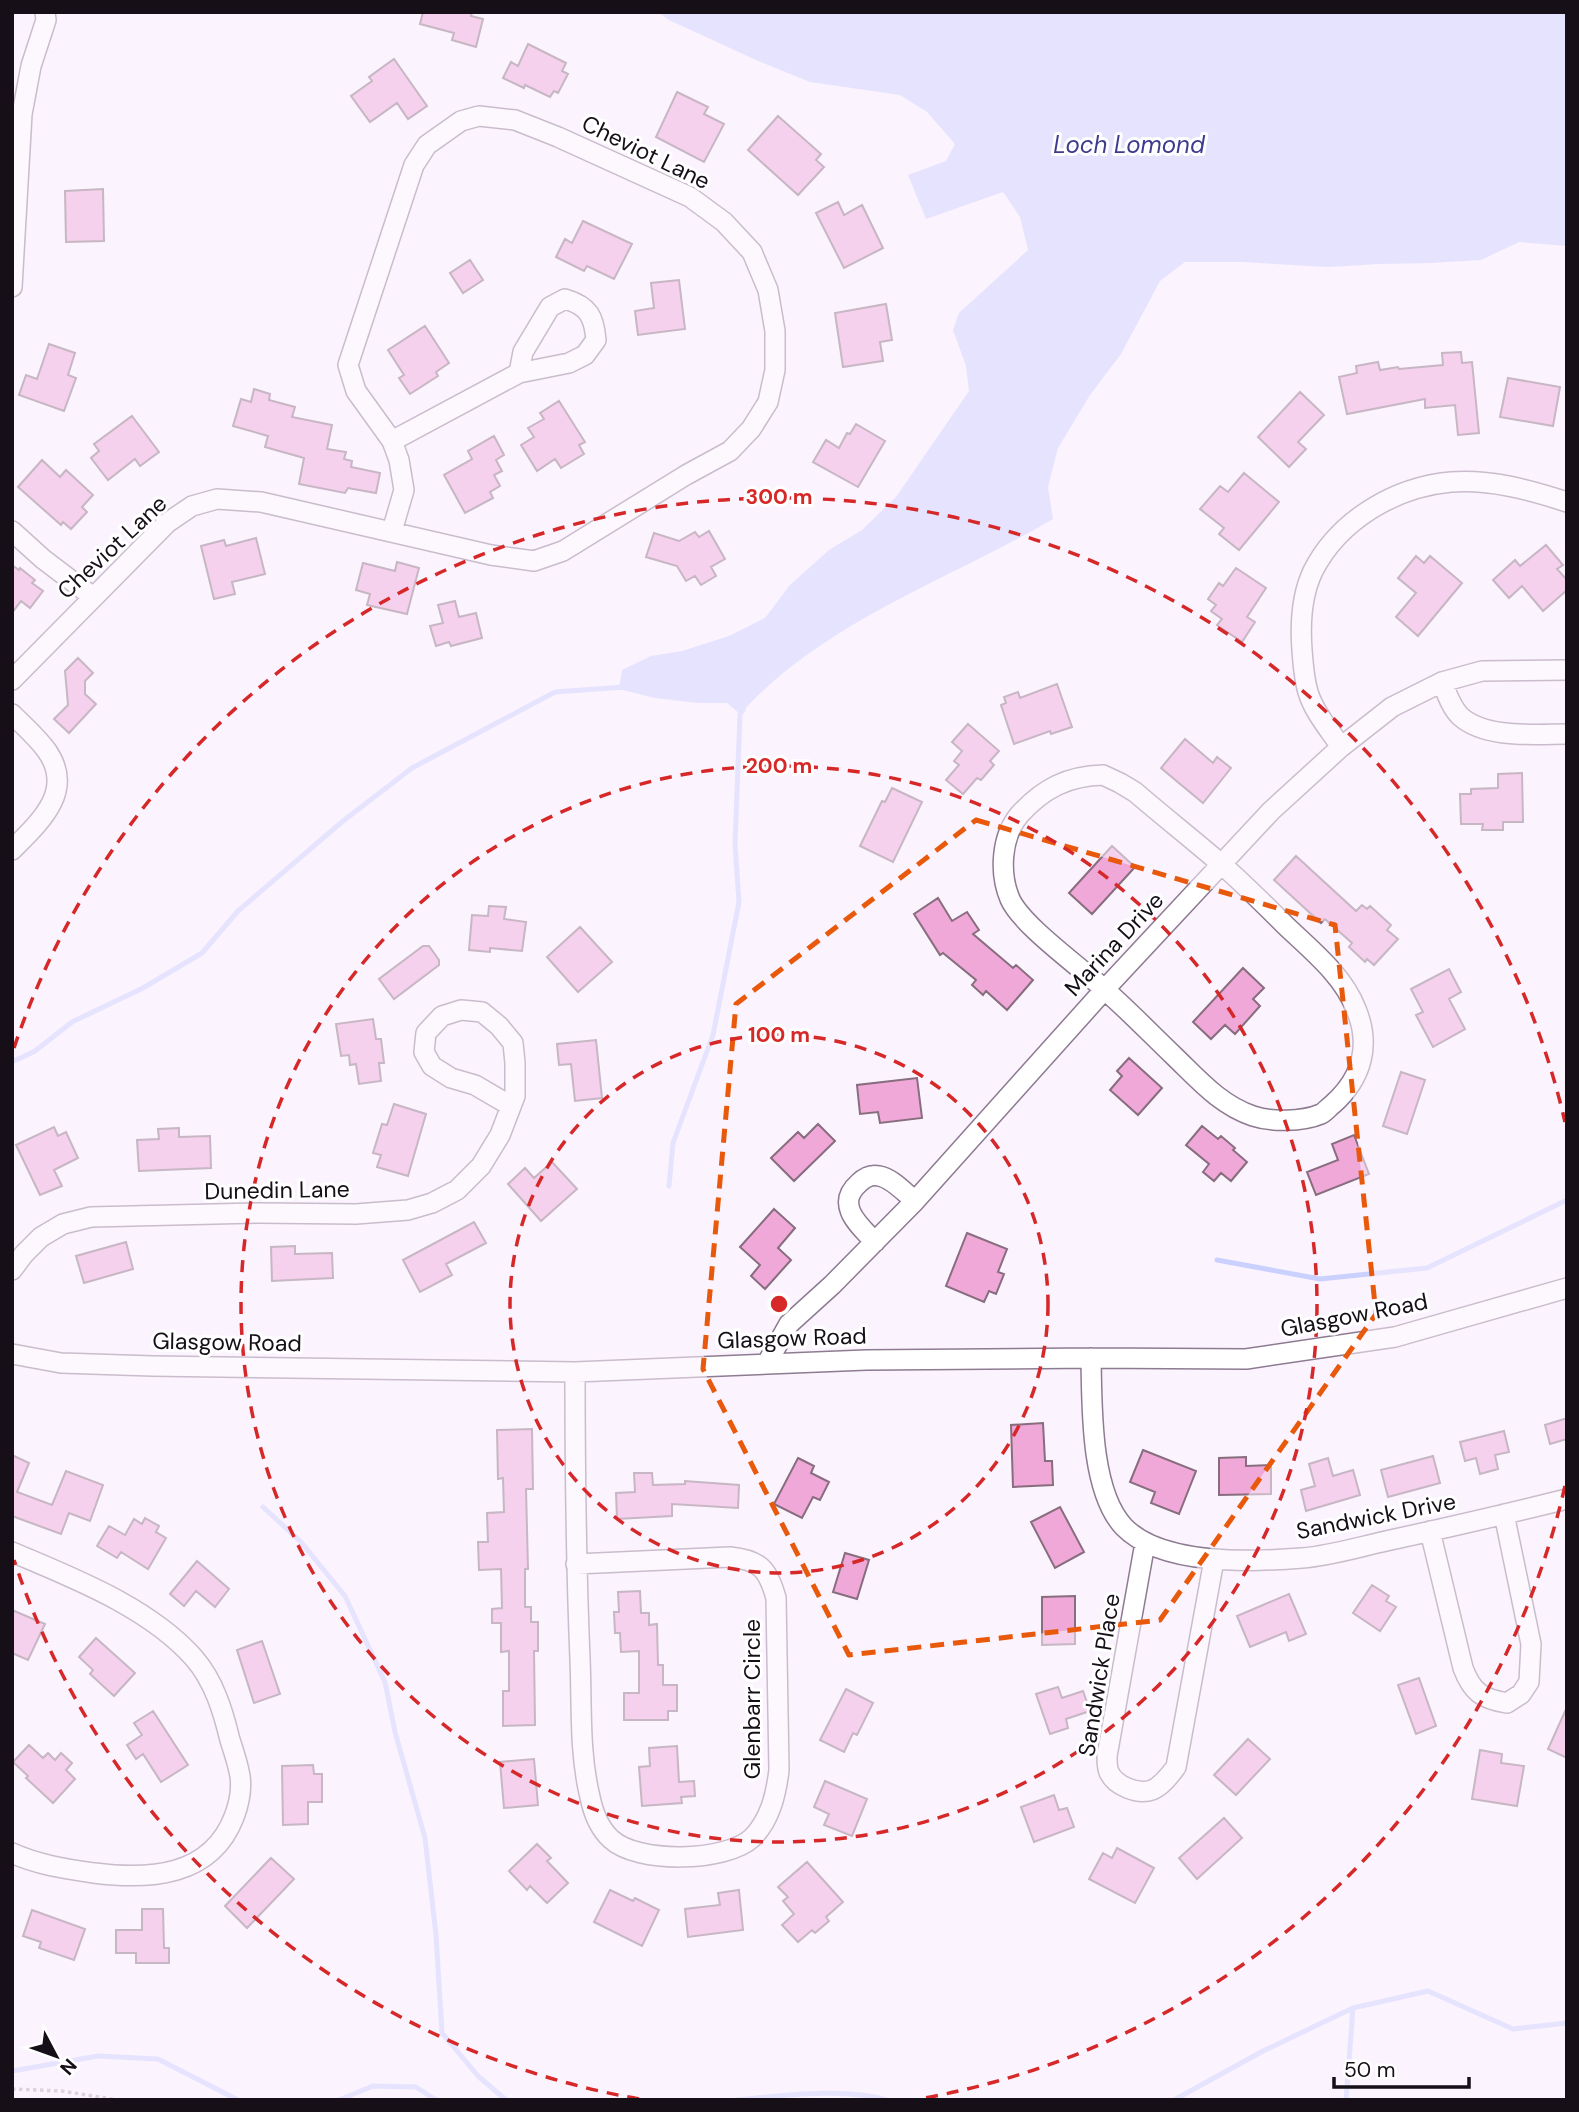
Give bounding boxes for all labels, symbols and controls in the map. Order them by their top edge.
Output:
street label: Cheviot Lane [577,108,715,196]
water label: Loch Lomond [1053,129,1206,160]
text: 300 m [746,483,812,511]
street label: Cheviot Lane [51,489,173,605]
text: 200 m [746,752,812,780]
street label: Marina Drive [1058,885,1170,1003]
text: 100 m [748,1021,810,1049]
street label: Dunedin Lane [204,1174,350,1206]
street label: Glasgow Road [1278,1286,1430,1344]
centre of rings [767,1292,791,1316]
street label: Glasgow Road [717,1320,867,1356]
street label: Glasgow Road [152,1326,302,1358]
street label: Sandwick Drive [1294,1486,1458,1546]
street label: Sandwick Place [1071,1591,1127,1759]
street label: Glenbarr Circle [737,1619,767,1779]
north arrow [21,2021,91,2091]
scale bar [1334,2046,1469,2090]
text: N [54,2053,82,2080]
text: 50 m [1344,2056,1395,2084]

